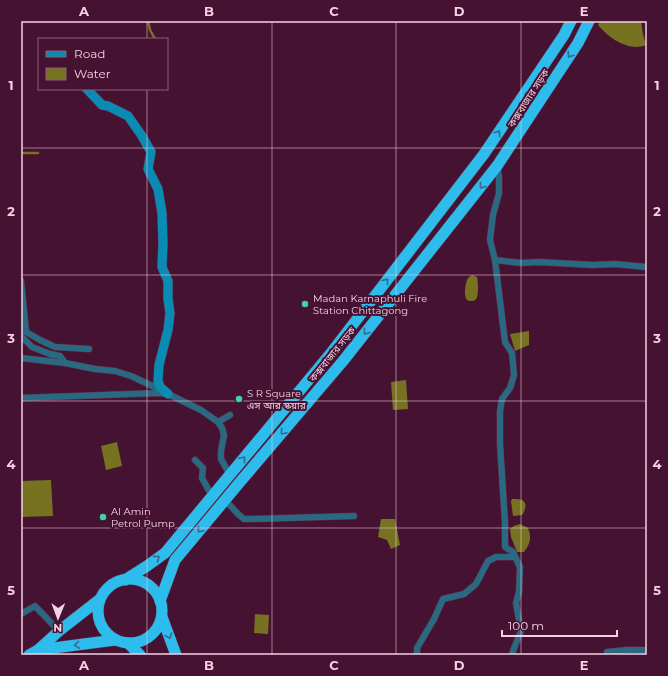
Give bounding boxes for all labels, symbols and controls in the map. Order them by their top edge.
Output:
text: A [78,3,90,19]
text: B [204,3,214,19]
text: C [329,3,339,19]
text: D [454,3,465,19]
text: E [580,3,589,19]
legend [38,38,168,90]
text: Road [74,46,105,61]
one-way arrow [567,51,575,58]
text: Water [74,66,111,81]
street label: কক্সবাজার সড়ক [504,66,553,131]
text: 1 [8,77,14,93]
text: 1 [654,77,660,93]
one-way arrow [493,130,501,137]
one-way arrow [479,182,486,189]
text: 2 [7,203,15,219]
text: 2 [653,203,661,219]
one-way arrow [381,279,388,286]
place label: Madan Karnaphuli Fire Station Chittagong [313,292,427,317]
marker: Madan Karnaphuli Fire Station Chittagong [300,299,310,309]
street label: কক্সবাজার সড়ক [306,324,359,385]
one-way arrow [364,327,371,334]
text: 3 [6,330,15,346]
text: 3 [652,330,661,346]
place label: S R Square এস আর স্কয়ার [247,387,307,412]
marker: S R Square এস আর স্কয়ার [234,394,244,404]
one-way arrow [280,427,287,434]
text: 4 [7,456,16,472]
one-way arrow [239,456,246,463]
text: 4 [653,456,662,472]
place label: Al Amin Petrol Pump [111,505,175,530]
marker: Al Amin Petrol Pump [98,512,108,522]
one-way arrow [198,526,205,533]
one-way arrow [153,555,160,563]
text: 5 [7,582,15,598]
text: 5 [653,582,661,598]
north arrow [38,598,78,638]
scale bar [502,612,617,638]
text: 100 m [508,618,544,633]
text: N [53,621,62,635]
one-way arrow [164,632,172,639]
one-way arrow [74,640,80,649]
text: A [78,657,90,673]
text: B [204,657,214,673]
text: C [329,657,339,673]
text: D [454,657,465,673]
text: E [580,657,589,673]

